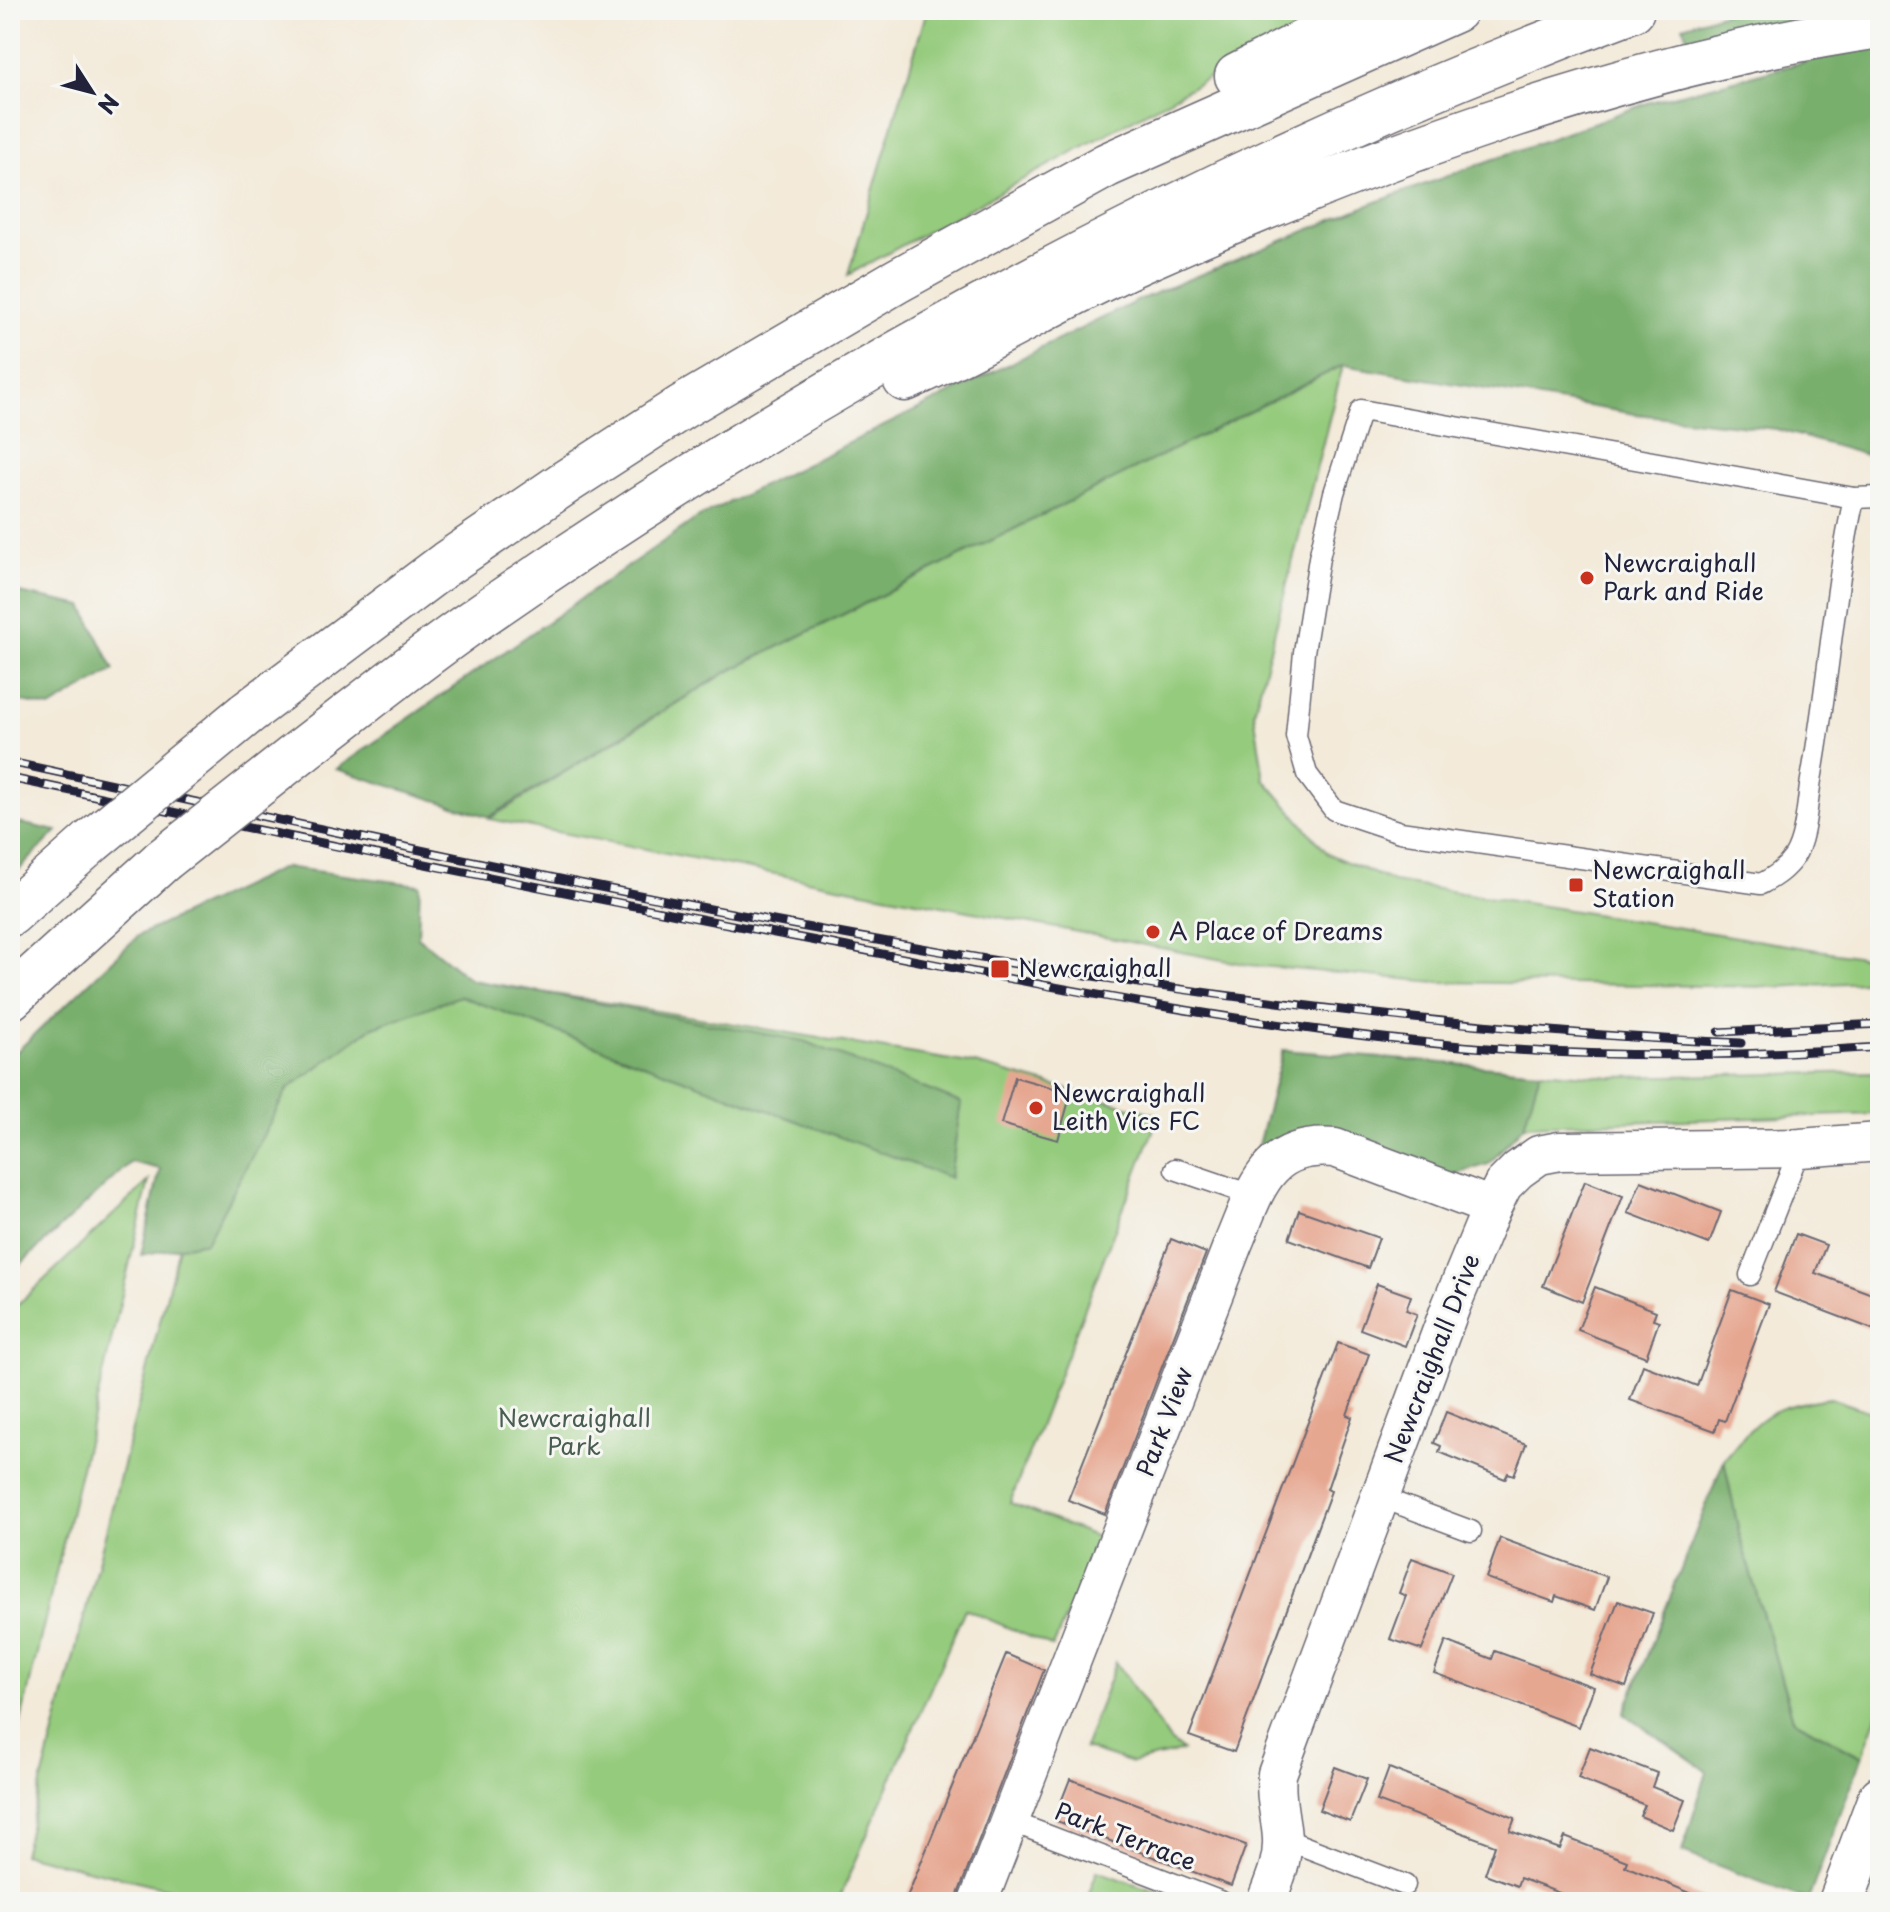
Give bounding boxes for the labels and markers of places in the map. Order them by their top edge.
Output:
place label: Newcraighall Park and Ride [1603,544,1764,608]
marker: Newcraighall Park and Ride [1578,569,1596,587]
place label: Newcraighall Station [1592,851,1745,915]
marker: Newcraighall Station [1567,876,1585,894]
place label: A Place of Dreams [1169,912,1383,948]
marker: A Place of Dreams [1144,923,1162,941]
place label: Newcraighall [1018,949,1171,985]
marker: Newcraighall [989,958,1011,980]
place label: Newcraighall Leith Vics FC [1052,1074,1205,1138]
marker: Newcraighall Leith Vics FC [1027,1099,1045,1117]

